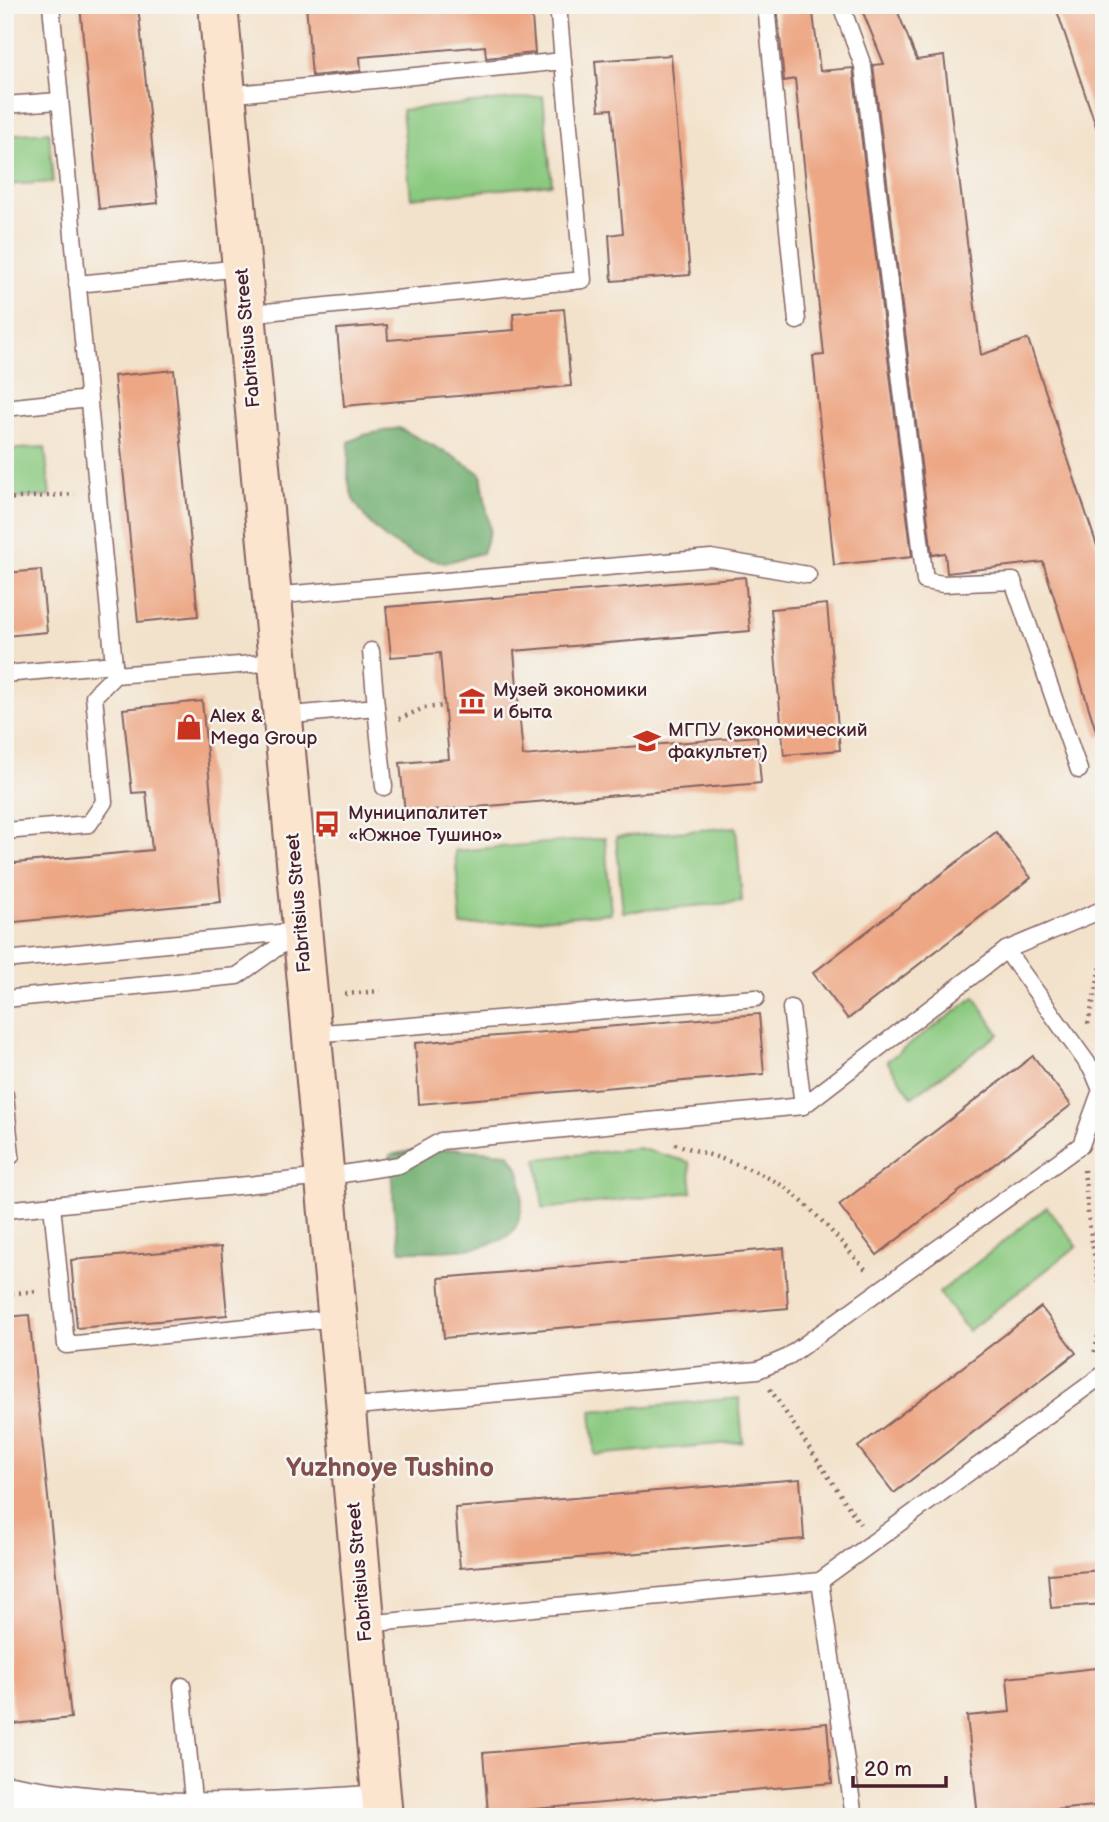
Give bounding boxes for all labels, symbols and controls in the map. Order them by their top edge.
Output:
street label: Fabritsius Street [230,267,266,409]
place label: Музей экономики и быта [493,679,647,724]
museum icon: Музей экономики и быта [457,686,487,716]
place label: Alex & Mega Group [210,705,317,750]
shop icon: Alex & Mega Group [174,712,204,742]
place label: МГПУ (экономический факультет) [668,719,868,764]
school or university icon: МГПУ (экономический факультет) [632,726,662,756]
place label: Муниципалитет «Южное Тушино» [348,802,503,847]
bus stop icon: Муниципалитет «Южное Тушино» [312,809,342,839]
street label: Fabritsius Street [281,832,317,974]
district label: Yuzhnoye Tushino [286,1453,494,1484]
street label: Fabritsius Street [342,1501,378,1643]
scale bar [853,1745,946,1789]
text: 20 m [864,1757,912,1782]

